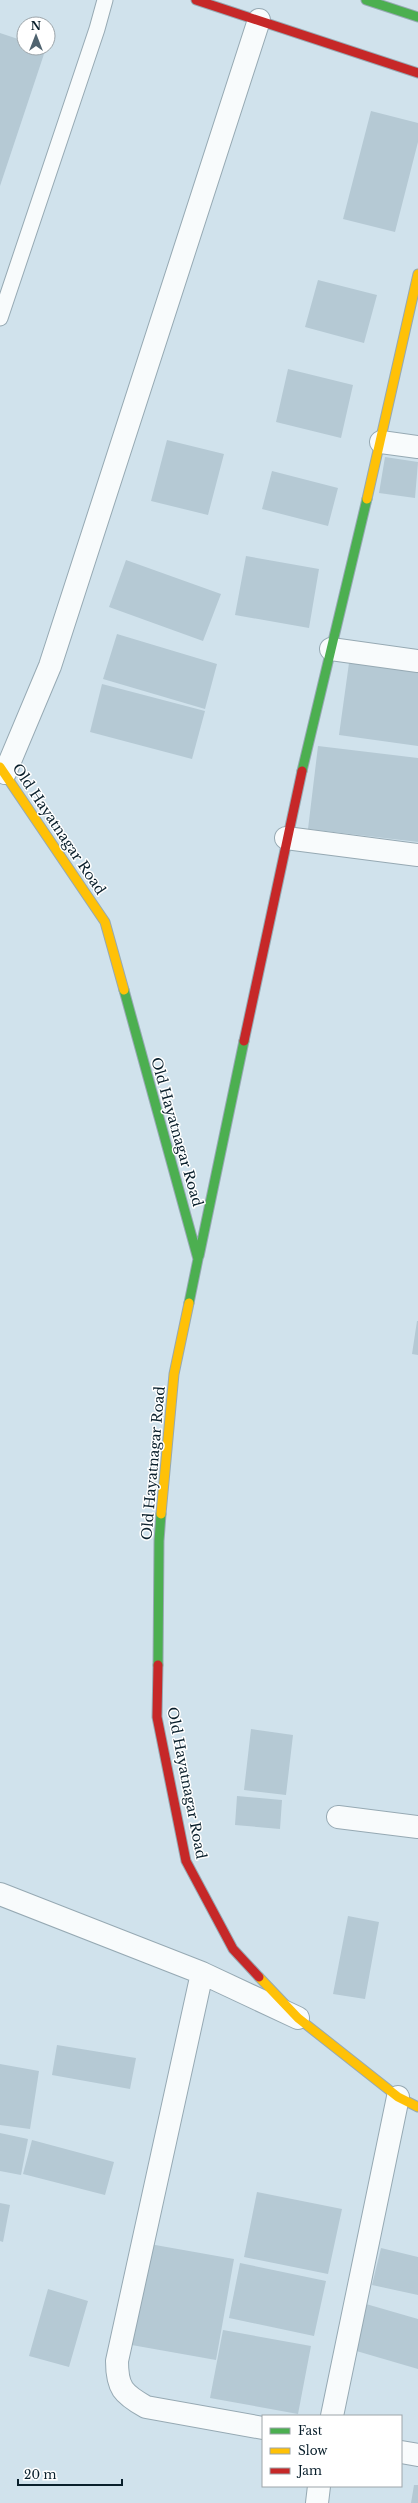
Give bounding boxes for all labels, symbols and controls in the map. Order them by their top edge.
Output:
north arrow [16,16,56,56]
text: N [31,19,42,33]
street label: Old Hayatnagar Road [8,760,110,899]
street label: Old Hayatnagar Road [147,1055,207,1209]
street label: Old Hayatnagar Road [137,1385,169,1541]
street label: Old Hayatnagar Road [163,1705,211,1861]
legend [262,2415,402,2487]
text: Fast [298,2423,323,2438]
text: Slow [298,2443,328,2458]
scale bar [18,2461,122,2487]
text: Jam [296,2463,322,2478]
text: 20 m [24,2467,56,2482]

